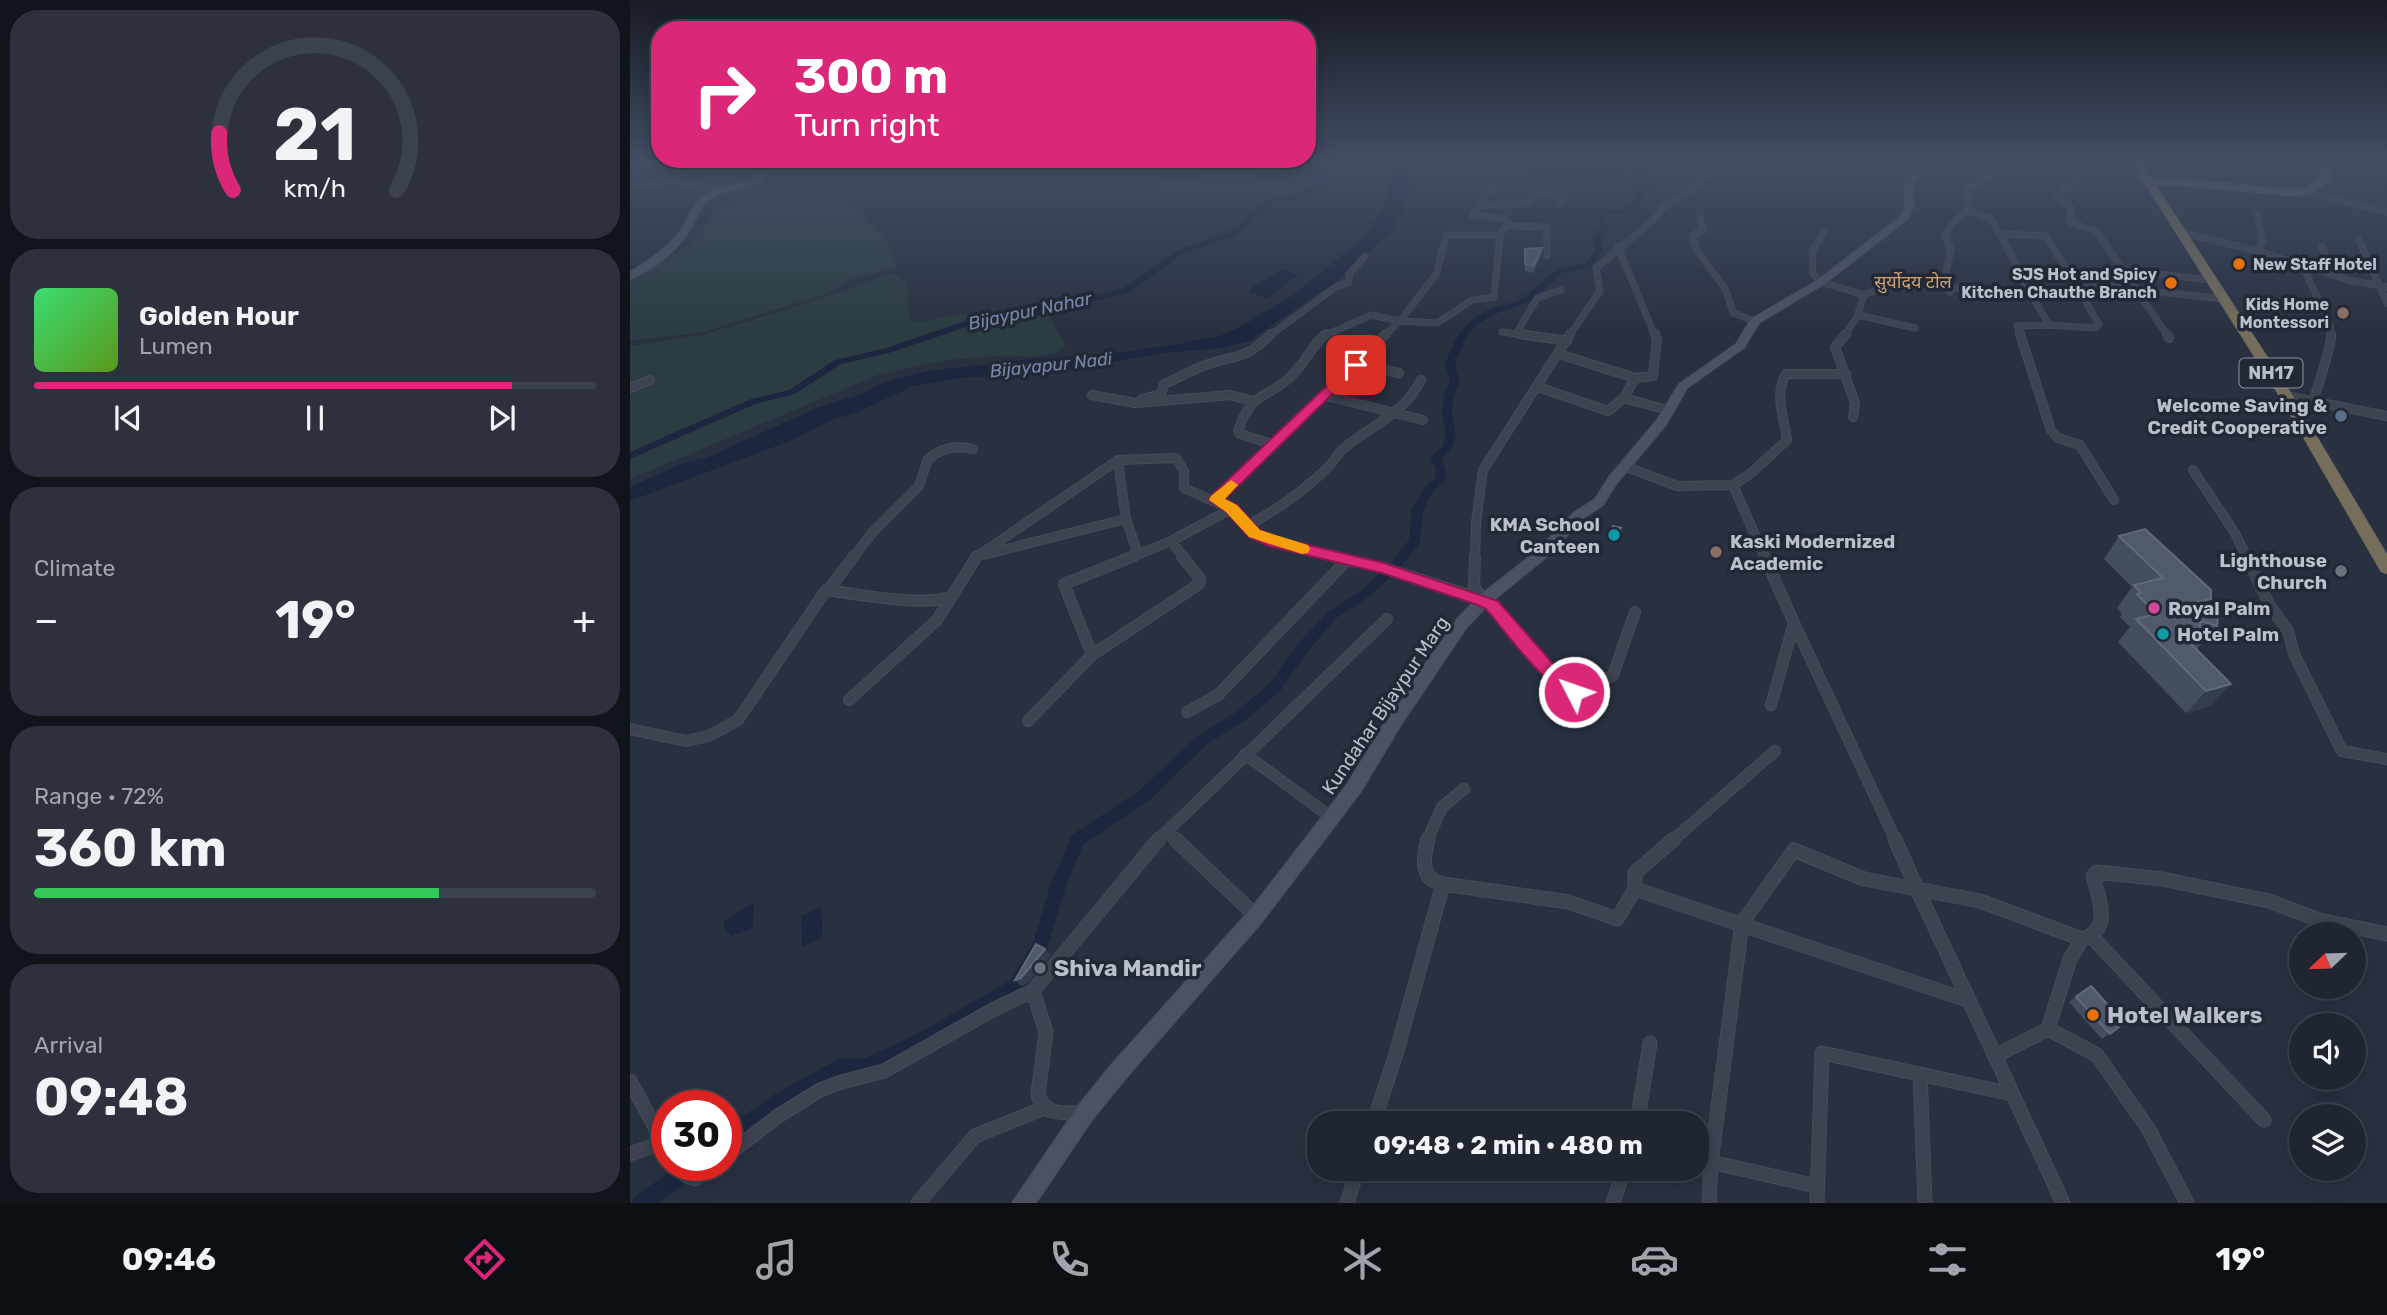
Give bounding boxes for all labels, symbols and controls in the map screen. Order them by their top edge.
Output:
text: 300 m [794,47,948,105]
icon: right [679,49,770,140]
text: 21 [273,93,357,179]
text: Turn right [794,106,939,144]
text: km/h [284,174,346,203]
place label: New Staff Hotel [2253,255,2377,274]
marker: New Staff Hotel [2231,256,2247,272]
place label: SJS Hot and Spicy Kitchen Chauthe Branch [1961,265,2157,302]
district label: सुर्योदय टोल [1874,271,1953,294]
marker: SJS Hot and Spicy Kitchen Chauthe Branch [2163,275,2179,291]
water label: Bijaypur Nahar [966,287,1095,335]
place label: Kids Home Montessori [2239,295,2329,332]
text: Golden Hour [139,301,299,332]
marker: Kids Home Montessori [2335,305,2351,321]
text: Lumen [139,332,213,360]
pin [1326,335,1386,395]
icon: arrive [1337,346,1375,384]
water label: Bijayapur Nadi [989,348,1114,382]
road number: NH17 [2240,358,2302,388]
place label: Welcome Saving & Credit Cooperative [2148,394,2327,439]
icon: previous [109,399,147,437]
icon: pause [296,399,334,437]
icon: next [483,399,521,437]
marker: Welcome Saving & Credit Cooperative [2333,408,2349,424]
place label: KMA School Canteen [1490,513,1600,558]
marker: KMA School Canteen [1606,527,1622,543]
place label: Kaski Modernized Academic [1730,530,1895,575]
marker: Kaski Modernized Academic [1708,544,1724,560]
place label: Lighthouse Church [2219,549,2327,594]
text: Climate [34,554,115,582]
marker: Lighthouse Church [2333,563,2349,579]
text: 19° [275,589,356,651]
text: − [34,597,59,643]
text: + [572,597,596,643]
place label: Royal Palm [2168,597,2270,620]
marker: Royal Palm [2146,600,2162,616]
street label: Kundahar Bijaypur Marg [1317,612,1454,799]
place label: Hotel Palm [2177,623,2279,646]
marker: Hotel Palm [2155,626,2171,642]
position arrow [1537,655,1611,729]
text: Range · 72% [34,782,164,810]
text: 360 km [34,817,227,879]
north arrow [2289,922,2366,999]
map controls [2289,922,2366,1181]
place label: Shiva Mandir [1054,954,1202,982]
marker: Shiva Mandir [1032,960,1048,976]
place label: Hotel Walkers [2107,1001,2263,1029]
marker: Hotel Walkers [2085,1007,2101,1023]
button: sound [2289,1013,2366,1090]
text: Arrival [34,1031,103,1059]
text: 09:48 [34,1066,189,1128]
speed limit sign: 30 [651,1090,742,1181]
button: layers [2289,1104,2366,1181]
text: 09:48 · 2 min · 480 m [1373,1130,1643,1161]
icon: directions [460,1235,509,1284]
icon: music [752,1235,801,1284]
icon: phone [1045,1235,1094,1284]
icon: climate [1338,1235,1387,1284]
icon: car [1630,1235,1679,1284]
icon: filters [1923,1235,1972,1284]
text: 09:46 [122,1240,216,1278]
text: 19° [2216,1240,2265,1278]

